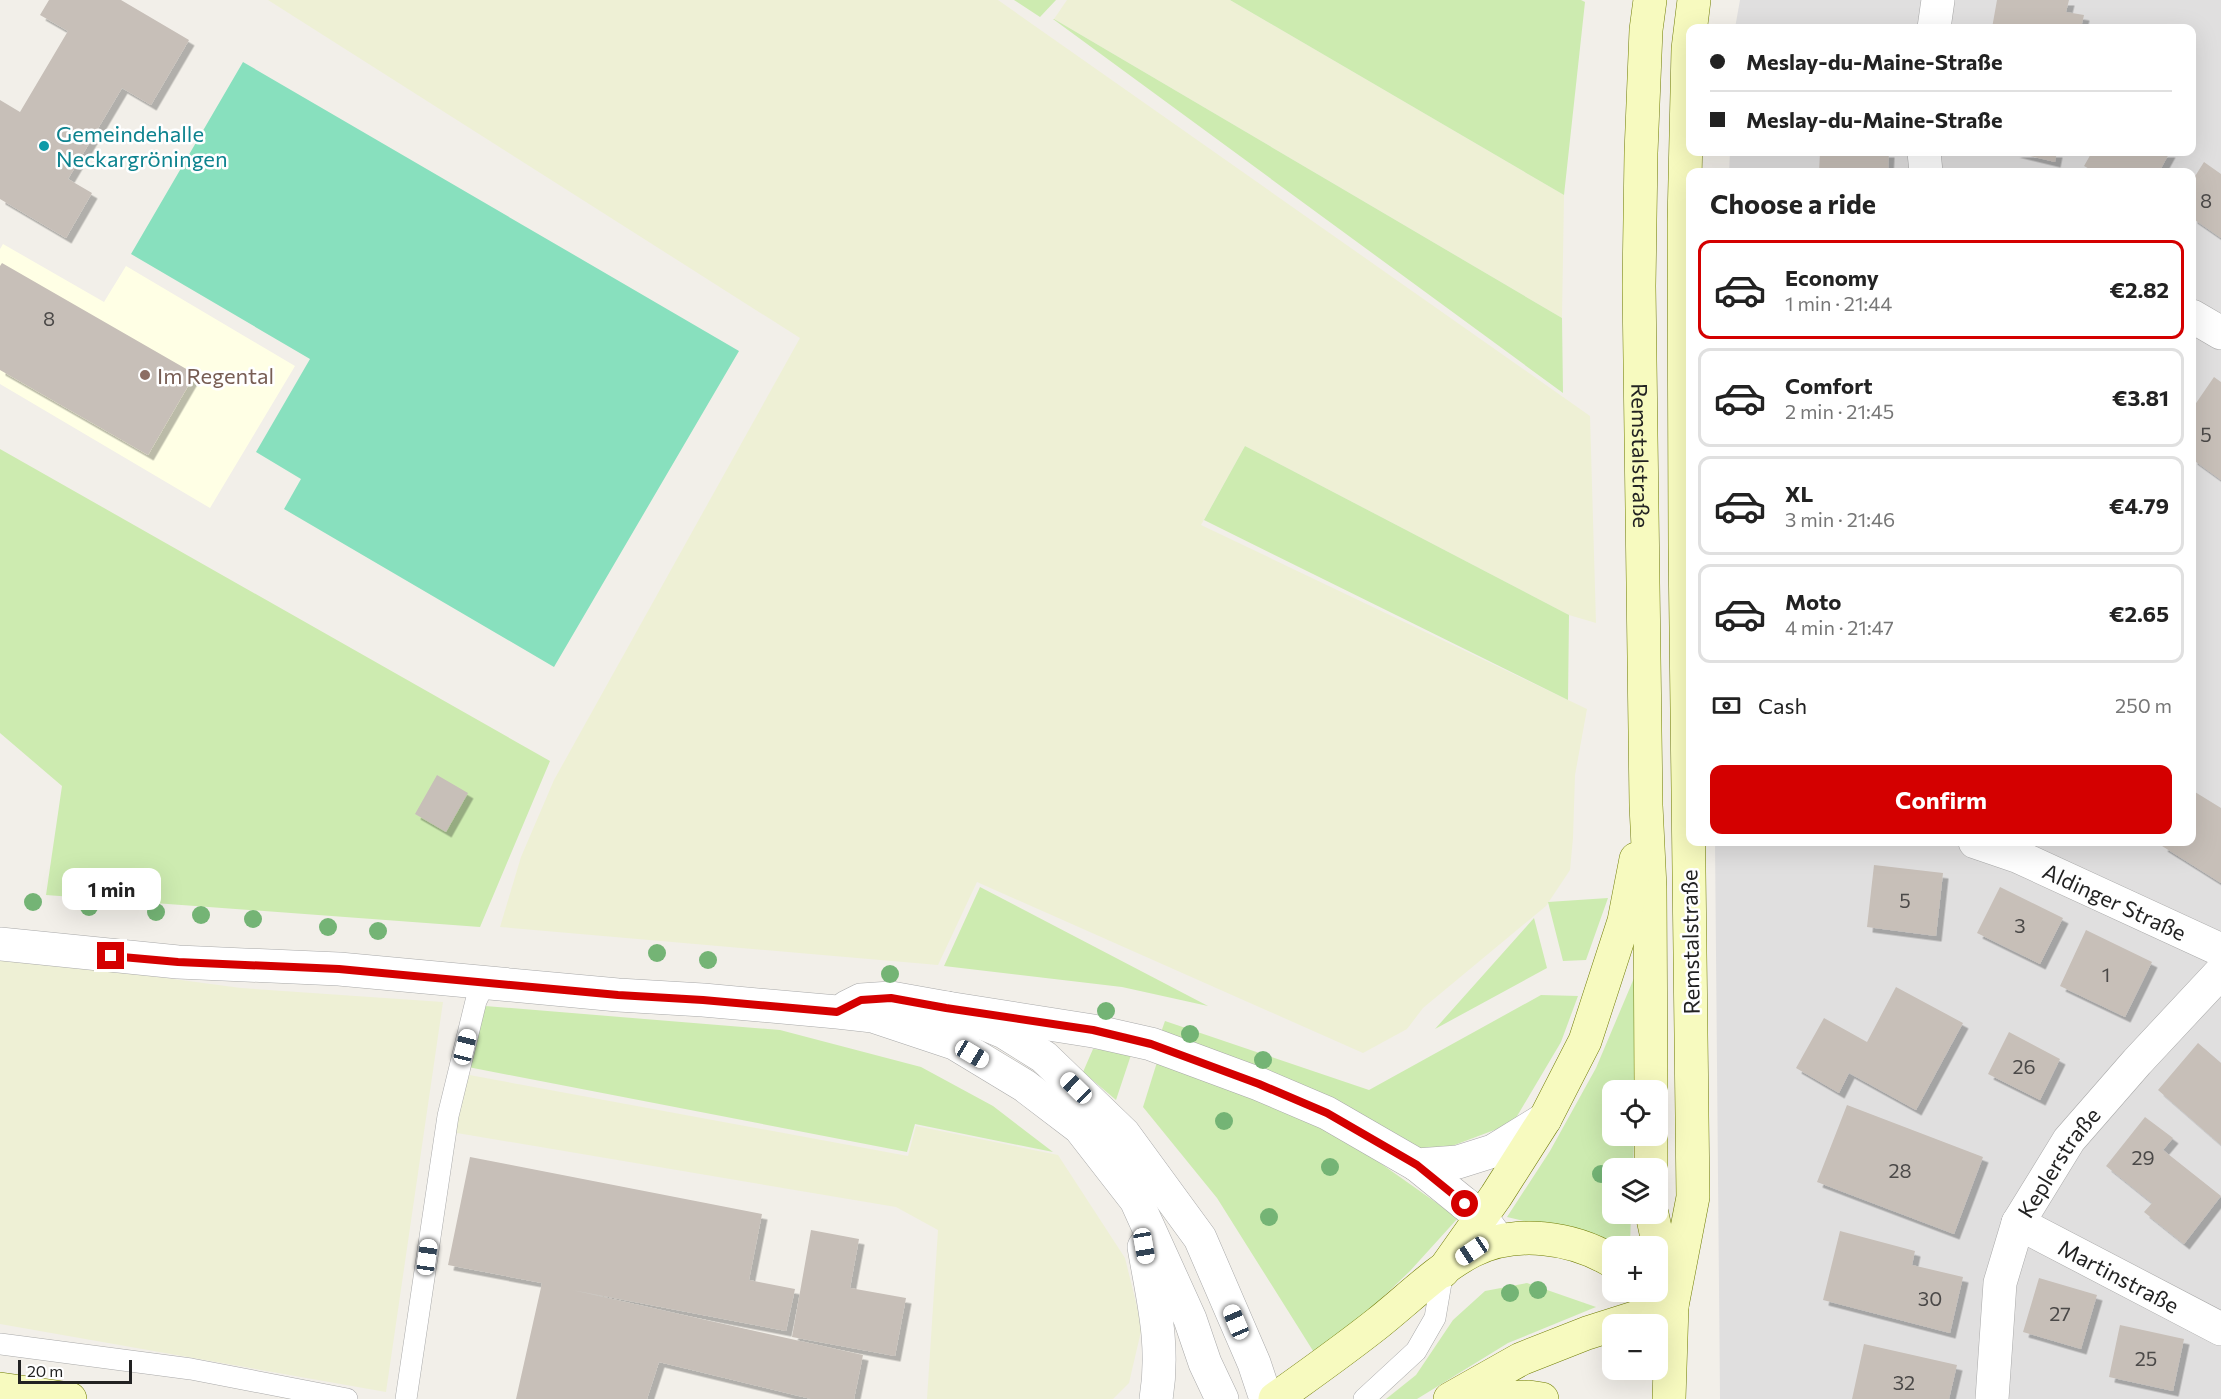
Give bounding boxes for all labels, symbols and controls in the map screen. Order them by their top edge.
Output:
text: Meslay-du-Maine-Straße [1746,48,2003,75]
text: Meslay-du-Maine-Straße [1746,106,2003,133]
place label: Gemeindehalle Neckargröningen [56,120,228,172]
marker: Gemeindehalle Neckargröningen [37,139,51,153]
text: Choose a ride [1710,187,1876,220]
house number: 8 [2200,188,2212,212]
icon: car [1713,263,1767,317]
text: Economy [1785,264,1879,291]
text: €2.82 [2109,276,2169,303]
text: 1 min · 21:44 [1785,291,1892,315]
house number: 8 [43,306,55,330]
place label: Im Regental [157,362,274,389]
marker: Im Regental [138,368,152,382]
icon: car [1713,371,1767,425]
text: Comfort [1785,372,1873,399]
street label: Remstalstraße [1627,383,1656,528]
text: €3.81 [2112,384,2169,411]
text: 2 min · 21:45 [1785,399,1894,423]
house number: 5 [2200,422,2212,446]
icon: car [1713,479,1767,533]
text: XL [1785,480,1813,507]
text: €4.79 [2109,492,2169,519]
text: 3 min · 21:46 [1785,507,1895,531]
icon: car [1713,587,1767,641]
text: Moto [1785,588,1841,615]
text: €2.65 [2109,600,2169,627]
text: 4 min · 21:47 [1785,615,1894,639]
icon: cash [1710,689,1743,722]
text: Cash [1758,692,1807,719]
text: 250 m [2115,693,2172,717]
button: Confirm [1710,765,2172,834]
street label: Aldinger Straße [2039,856,2191,946]
callout: 1 min [62,869,160,911]
street label: Remstalstraße [1675,869,1705,1015]
text: 1 min [88,877,135,901]
house number: 5 [1899,888,1911,912]
house number: 3 [2014,913,2026,937]
route end [97,942,124,969]
house number: 1 [2102,962,2110,986]
car [452,1027,478,1067]
car [952,1037,992,1071]
house number: 26 [2012,1054,2036,1078]
car [1057,1069,1095,1107]
map controls [1602,1080,1668,1380]
button: locate [1602,1080,1668,1146]
street label: Keplerstraße [2011,1101,2105,1222]
house number: 29 [2131,1145,2155,1169]
button: layers [1602,1158,1668,1224]
house number: 28 [1888,1158,1912,1182]
route start [1451,1190,1478,1217]
car [1132,1227,1156,1265]
car [1452,1233,1492,1269]
street label: Martinstraße [2054,1233,2184,1318]
button: + [1602,1236,1668,1302]
car [416,1238,438,1276]
house number: 30 [1918,1286,1942,1310]
house number: 27 [2049,1301,2071,1325]
car [1221,1302,1251,1342]
button: − [1602,1314,1668,1380]
house number: 25 [2135,1346,2157,1370]
scale bar [18,1357,132,1384]
text: 20 m [27,1361,63,1380]
house number: 32 [1893,1370,1915,1394]

